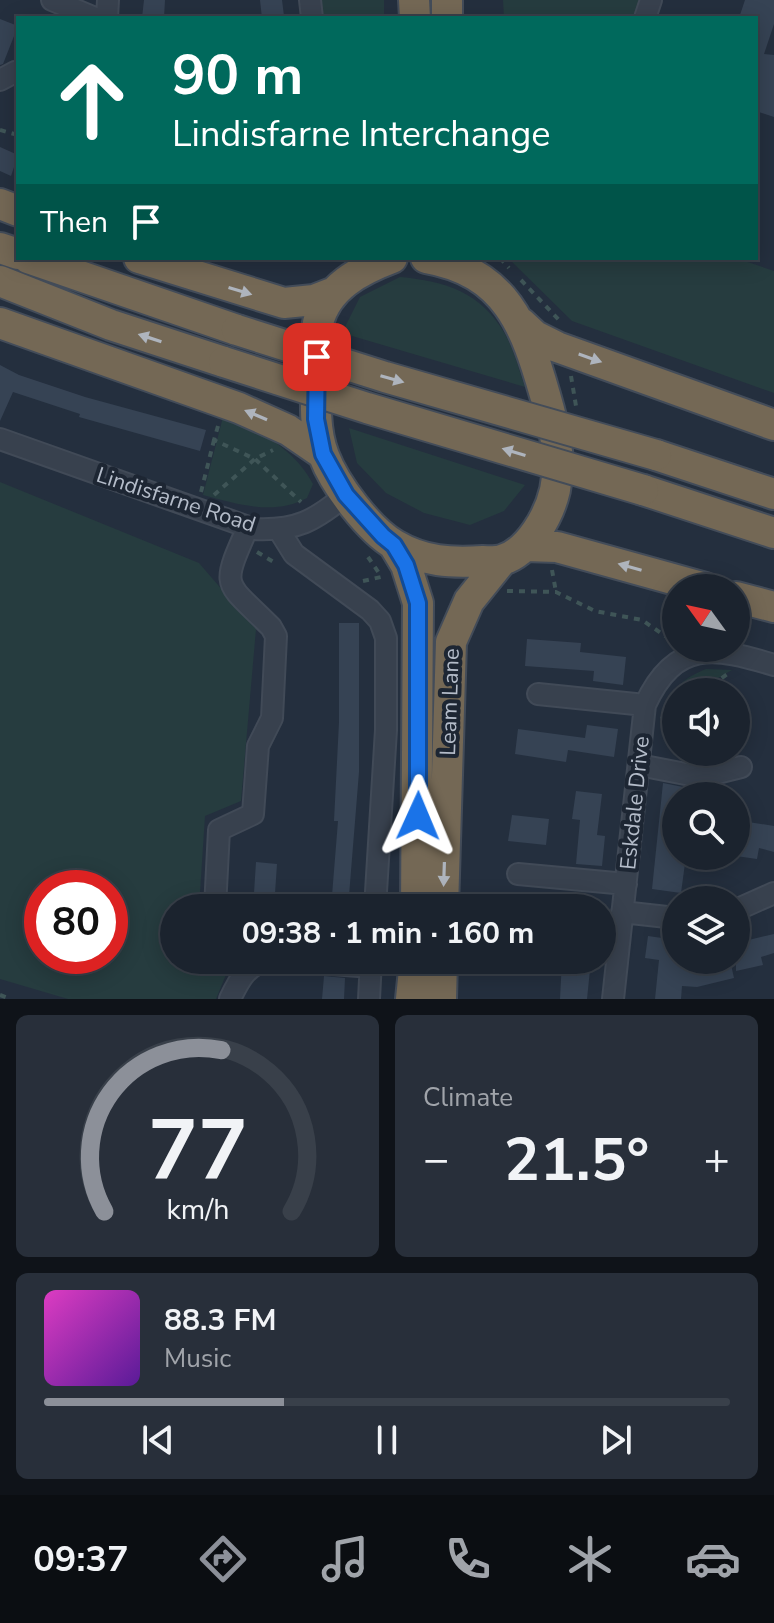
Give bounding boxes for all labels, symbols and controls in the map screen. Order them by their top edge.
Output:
text: 90 m [172,37,303,114]
icon: ahead [40,48,144,152]
text: Lindisfarne Interchange [172,110,550,159]
icon: arrive [124,200,168,244]
text: Then [40,202,108,243]
one-way arrow [228,286,252,298]
pin [283,323,351,391]
one-way arrow [138,331,162,344]
icon: arrive [295,335,339,379]
one-way arrow [578,353,602,365]
one-way arrow [380,373,404,386]
one-way arrow [244,408,268,421]
one-way arrow [502,445,526,458]
street label: Lindisfarne Road [92,460,260,540]
one-way arrow [618,560,642,573]
north arrow [662,574,750,662]
map controls [662,574,750,974]
street label: Leam Lane [433,648,467,756]
button: sound [662,678,750,766]
street label: Eskdale Drive [613,735,657,871]
position arrow [376,774,460,858]
button: search [662,782,750,870]
one-way arrow [438,862,451,887]
speed limit sign: 80 [24,870,128,974]
button: layers [662,886,750,974]
text: 09:38 · 1 min · 160 m [242,913,534,954]
text: Climate [423,1080,513,1115]
text: 77 [148,1094,247,1207]
text: 21.5° [504,1119,649,1201]
text: − [423,1130,449,1190]
text: + [704,1130,730,1190]
text: km/h [166,1190,229,1229]
text: 88.3 FM [164,1300,276,1341]
text: Music [164,1341,231,1376]
icon: previous [136,1418,180,1462]
icon: pause [365,1418,409,1462]
icon: next [594,1418,638,1462]
icon: directions [195,1531,251,1587]
icon: music [317,1531,373,1587]
icon: phone [440,1531,496,1587]
icon: climate [562,1531,618,1587]
icon: car [685,1531,741,1587]
text: 09:37 [33,1535,129,1584]

